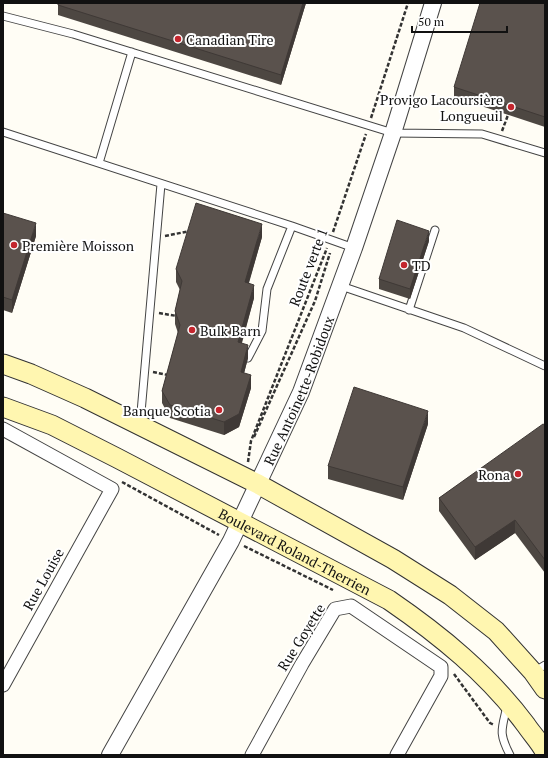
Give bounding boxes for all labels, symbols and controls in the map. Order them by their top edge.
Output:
scale bar [412,8,507,34]
text: 50 m [418,14,445,29]
place label: Canadian Tire [186,30,274,49]
marker: Canadian Tire [173,34,183,44]
place label: Provigo Lacoursière Longueuil [380,90,503,125]
marker: Provigo Lacoursière Longueuil [506,102,516,112]
street label: Route verte 1 [284,225,332,309]
place label: Première Moisson [22,236,135,255]
marker: Première Moisson [9,240,19,250]
place label: TD [412,256,431,275]
marker: TD [399,260,409,270]
street label: Rue Antoinette-Robidoux [259,312,338,468]
place label: Bulk Barn [200,321,262,340]
marker: Bulk Barn [187,325,197,335]
place label: Banque Scotia [123,401,211,420]
marker: Banque Scotia [214,405,224,415]
place label: Rona [478,465,510,484]
marker: Rona [513,469,523,479]
street label: Boulevard Roland-Therrien [216,503,375,599]
street label: Rue Louise [18,545,68,613]
street label: Rue Goyette [273,600,329,674]

